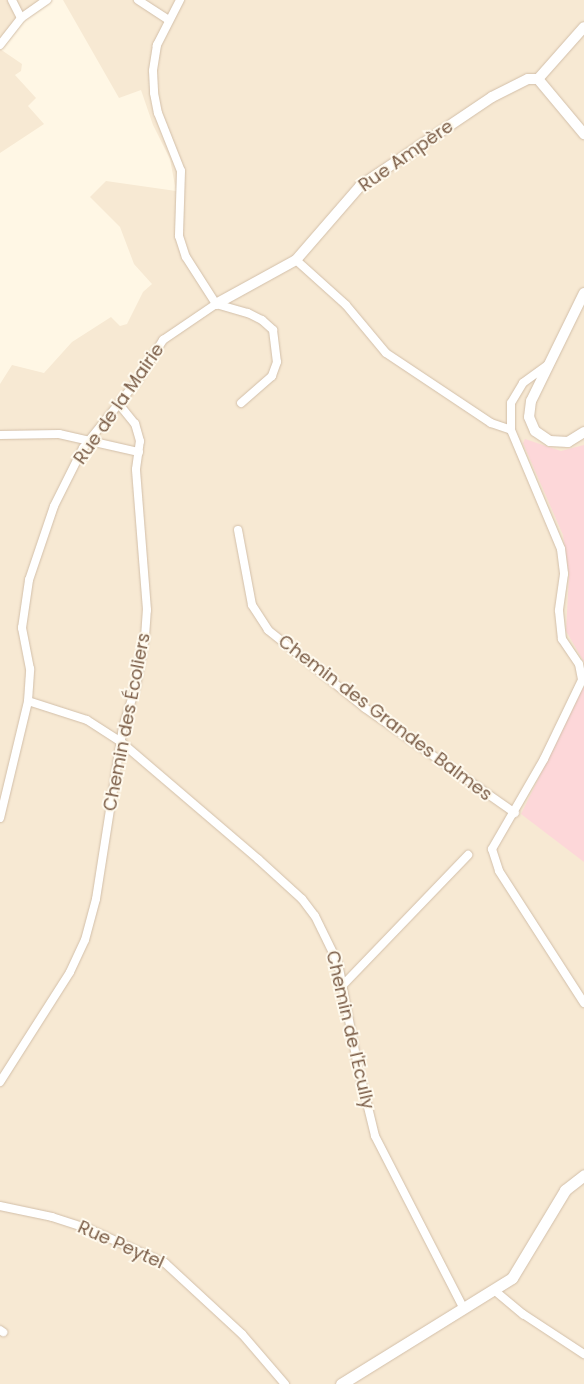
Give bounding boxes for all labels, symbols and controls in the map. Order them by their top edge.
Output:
street label: Rue Ampère [355,116,457,196]
street label: Rue de la Mairie [69,339,169,469]
street label: Chemin des Écoliers [99,631,155,813]
street label: Chemin des Grandes Balmes [274,631,496,805]
street label: Chemin de l'Ecully [321,949,379,1111]
street label: Rue Peytel [74,1216,168,1274]

